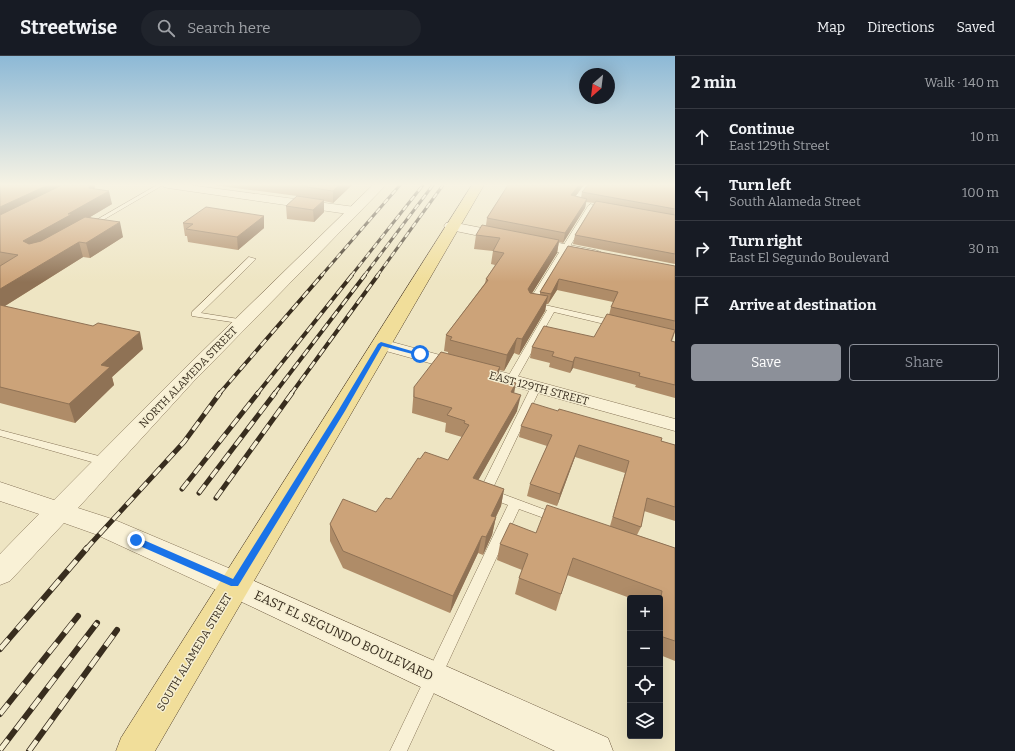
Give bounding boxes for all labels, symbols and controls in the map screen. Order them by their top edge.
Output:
search box [141,10,421,46]
text: Streetwise [20,16,117,39]
icon: search [155,17,177,39]
text: Search here [187,19,270,37]
text: Map [817,19,845,36]
text: Directions [867,19,935,36]
text: Saved [957,19,995,36]
north arrow [579,68,615,104]
text: 2 min [691,72,736,93]
text: Walk · 140 m [924,75,999,90]
text: Continue [729,120,795,138]
icon: ahead [691,126,713,148]
text: 10 m [970,129,999,144]
text: East 129th Street [729,138,829,153]
text: Turn left [729,176,791,194]
icon: left [691,182,713,204]
text: 100 m [962,185,999,200]
text: South Alameda Street [729,194,861,209]
text: Turn right [729,232,802,250]
icon: right [691,238,713,260]
text: 30 m [968,241,999,256]
text: East El Segundo Boulevard [729,250,889,265]
icon: arrive [691,294,713,316]
text: Arrive at destination [729,296,876,314]
street label: NORTH ALAMEDA STREET [137,324,240,431]
button: Save [691,344,841,381]
button: Share [849,344,999,381]
route start [411,345,429,363]
street label: EAST 129TH STREET [488,369,591,408]
route end [127,531,145,549]
street label: EAST EL SEGUNDO BOULEVARD [252,587,436,684]
street label: SOUTH ALAMEDA STREET [154,591,235,713]
map controls [627,595,663,739]
button: + [627,595,663,631]
button: − [627,631,663,667]
button: locate [627,667,663,703]
button: layers [627,703,663,739]

